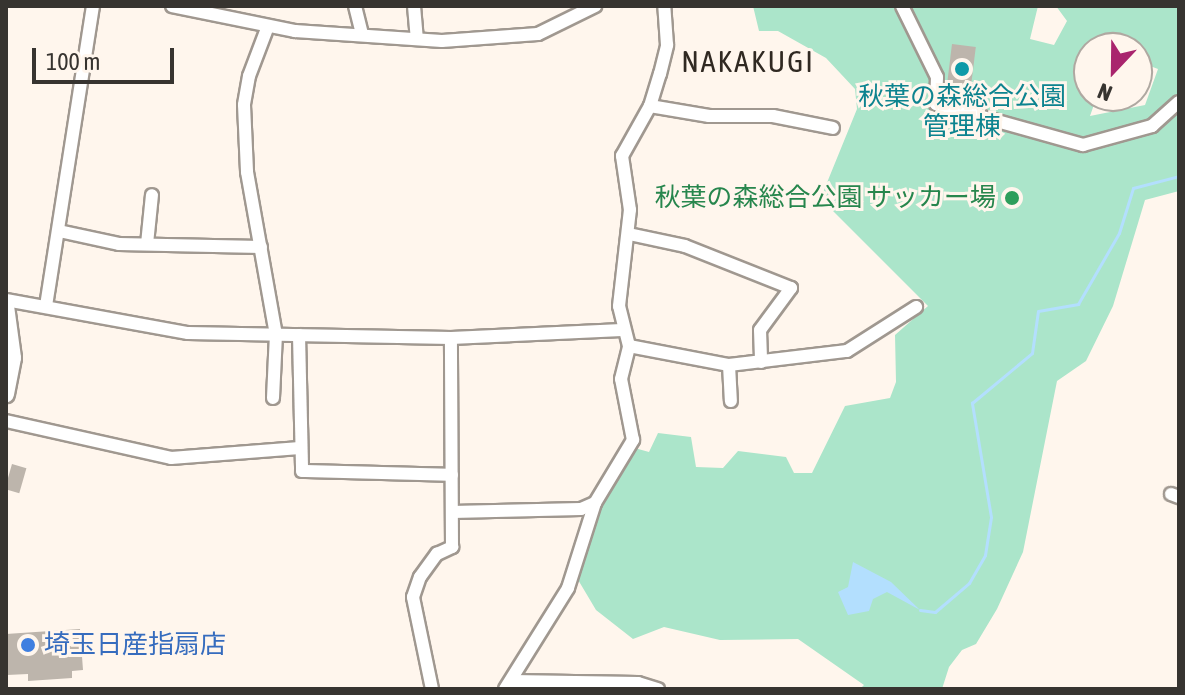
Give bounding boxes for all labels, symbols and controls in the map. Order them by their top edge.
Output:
scale bar [36,32,178,82]
north arrow [1073,32,1153,112]
district label: NAKAKUGI [681,43,815,79]
text: 100 m [46,48,100,75]
marker: 秋葉の森総合公園 管理棟 [953,60,971,78]
text: N [1094,78,1116,107]
place label: 秋葉の森総合公園 管理棟 [858,81,1066,142]
place label: 秋葉の森総合公園 サッカー場 [654,182,996,214]
marker: 秋葉の森総合公園 サッカー場 [1003,189,1021,207]
place label: 埼玉日産指扇店 [44,629,226,661]
marker: 埼玉日産指扇店 [19,636,37,654]

